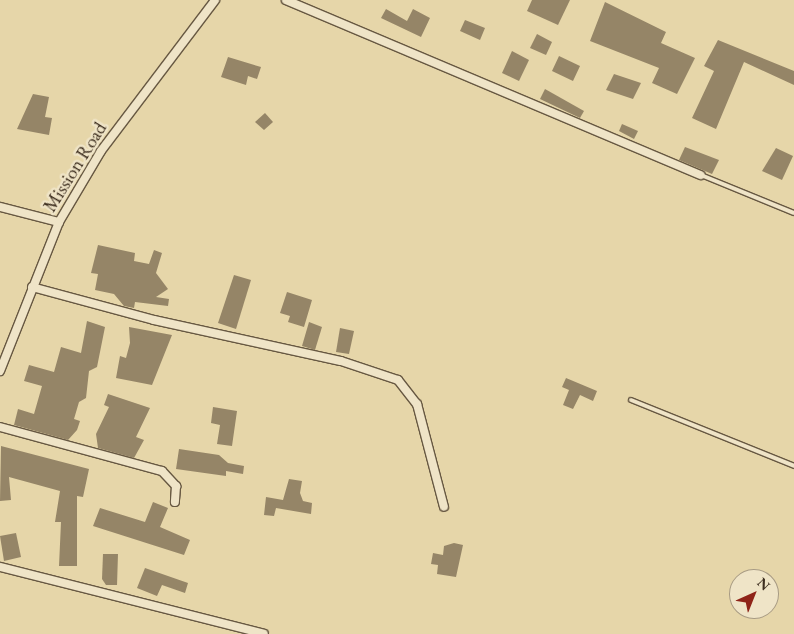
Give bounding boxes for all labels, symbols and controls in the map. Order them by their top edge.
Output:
street label: Mission Road [38,118,112,216]
north arrow [729,569,779,619]
text: N [753,574,774,594]

